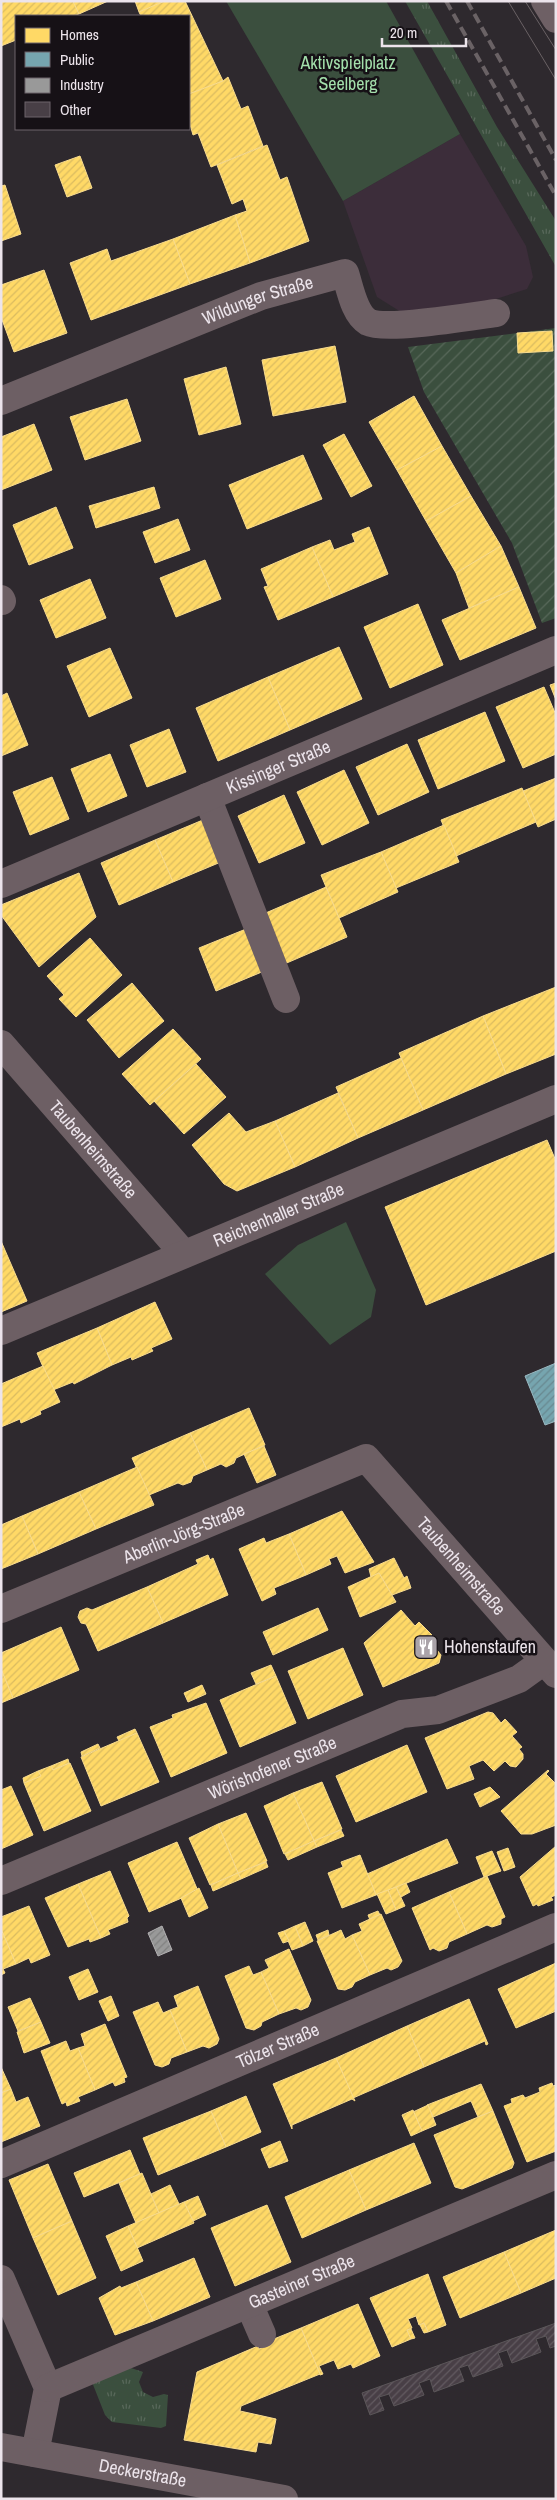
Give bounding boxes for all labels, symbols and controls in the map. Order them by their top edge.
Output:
legend [15,15,190,130]
scale bar [382,15,466,47]
text: 20 m [390,22,417,43]
text: Homes [60,24,99,45]
text: Public [60,49,94,70]
park label: Aktivspielplatz Seelberg [299,50,396,96]
text: Industry [60,74,105,95]
text: Other [60,99,91,120]
street label: Wildunger Straße [198,269,316,330]
street label: Kissinger Straße [222,734,334,800]
street label: Taubenheimstraße [43,1094,143,1204]
street label: Reichenhaller Straße [209,1176,348,1253]
street label: Aberlin-Jörg-Straße [118,1496,249,1570]
street label: Taubenheimstraße [411,1511,512,1620]
restaurant icon: Hohenstaufen [413,1634,439,1660]
place label: Hohenstaufen [444,1634,536,1659]
street label: Wörishofener Straße [204,1730,340,1805]
street label: Tölzer Straße [232,2017,323,2074]
street label: Gasteiner Straße [244,2248,359,2315]
street label: Deckerstraße [97,2452,189,2493]

